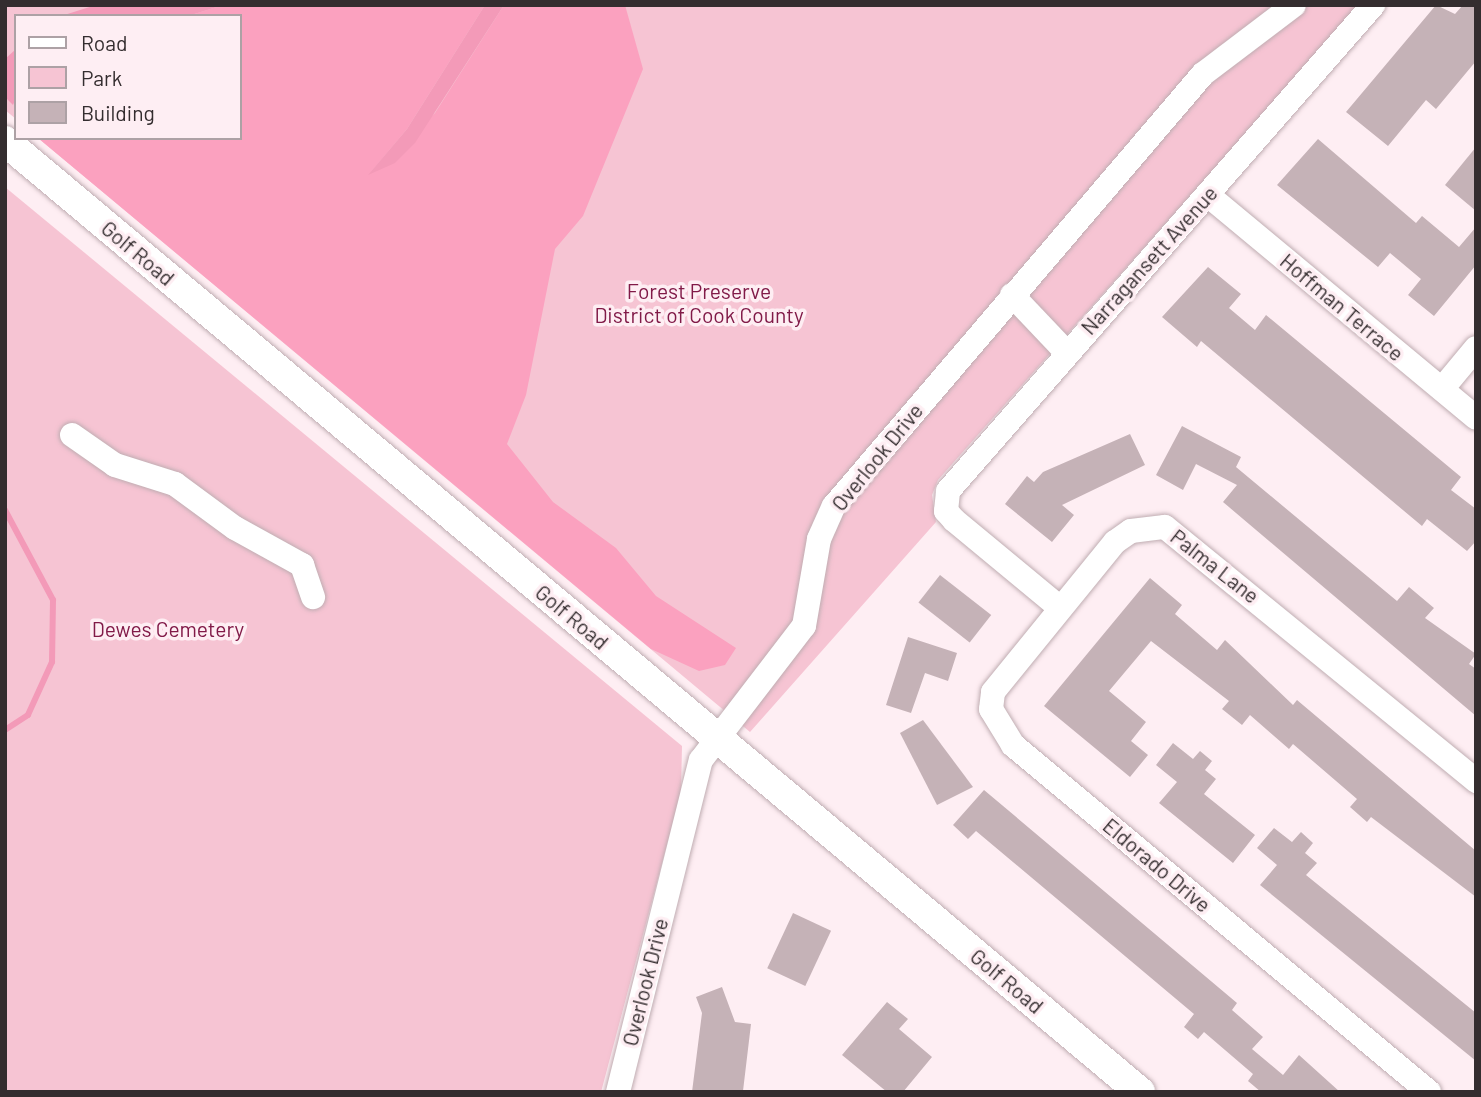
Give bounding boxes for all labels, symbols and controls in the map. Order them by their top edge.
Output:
legend [14,14,242,140]
text: Road [81,30,127,55]
text: Park [81,65,122,90]
text: Building [81,100,155,125]
street label: Narragansett Avenue [1076,180,1222,340]
street label: Golf Road [96,215,180,291]
street label: Hoffman Terrace [1275,248,1409,366]
park label: Forest Preserve District of Cook County [594,278,804,328]
street label: Overlook Drive [826,398,928,516]
street label: Palma Lane [1166,524,1264,608]
street label: Golf Road [530,579,614,655]
park label: Dewes Cemetery [92,616,244,642]
street label: Eldorado Drive [1098,813,1216,917]
street label: Overlook Drive [617,916,673,1048]
street label: Golf Road [965,943,1049,1019]

